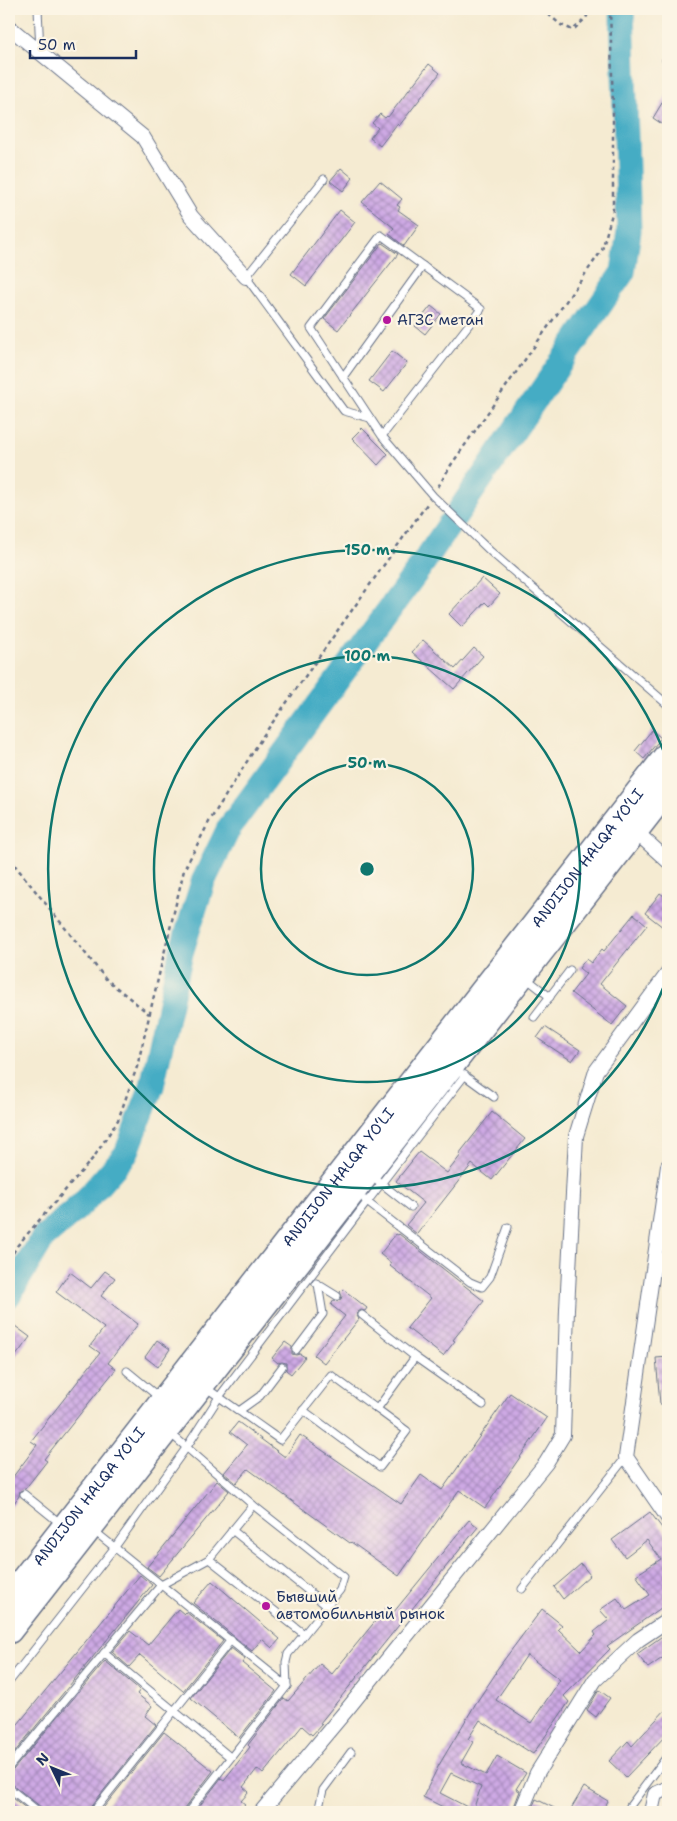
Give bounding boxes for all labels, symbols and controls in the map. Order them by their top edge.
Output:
scale bar [30,28,136,60]
text: 50 m [38,35,76,55]
place label: АГЗС метан [397,310,484,330]
marker: АГЗС метан [381,314,393,326]
text: 150 m [344,540,390,560]
text: 100 m [344,646,390,666]
text: 50 m [348,753,387,773]
street label: ANDIJON HALQA YO‘LI [527,784,648,932]
centre of rings [358,860,376,878]
street label: ANDIJON HALQA YO‘LI [278,1104,399,1251]
street label: ANDIJON HALQA YO‘LI [28,1423,150,1570]
place label: Бывший автомобильный рынок [276,1587,445,1624]
marker: Бывший автомобильный рынок [260,1600,272,1612]
north arrow [28,1744,78,1794]
text: N [32,1749,53,1769]

